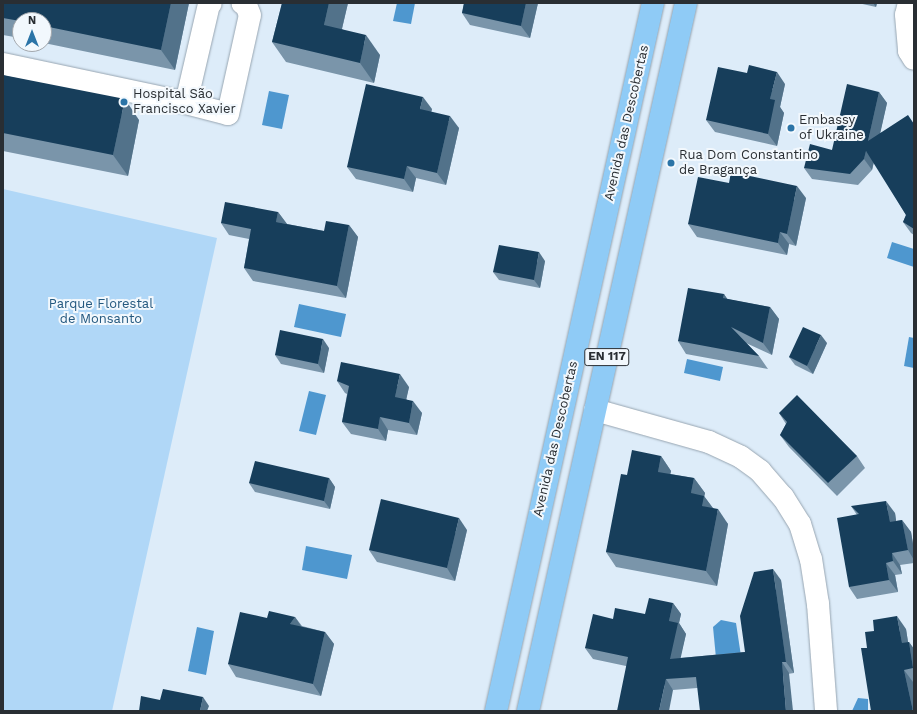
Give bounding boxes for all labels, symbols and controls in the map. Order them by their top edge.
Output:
north arrow [12,12,52,52]
text: N [28,14,36,27]
street label: Avenida das Descobertas [601,43,653,203]
place label: Hospital São Francisco Xavier [133,87,236,118]
marker: Hospital São Francisco Xavier [118,96,130,108]
place label: Embassy of Ukraine [799,113,864,144]
marker: Embassy of Ukraine [786,123,796,133]
place label: Rua Dom Constantino de Bragança [679,148,818,179]
marker: Rua Dom Constantino de Bragança [666,158,676,168]
park label: Parque Florestal de Monsanto [49,297,153,328]
road number: EN 117 [584,347,630,367]
street label: Avenida das Descobertas [530,359,582,519]

